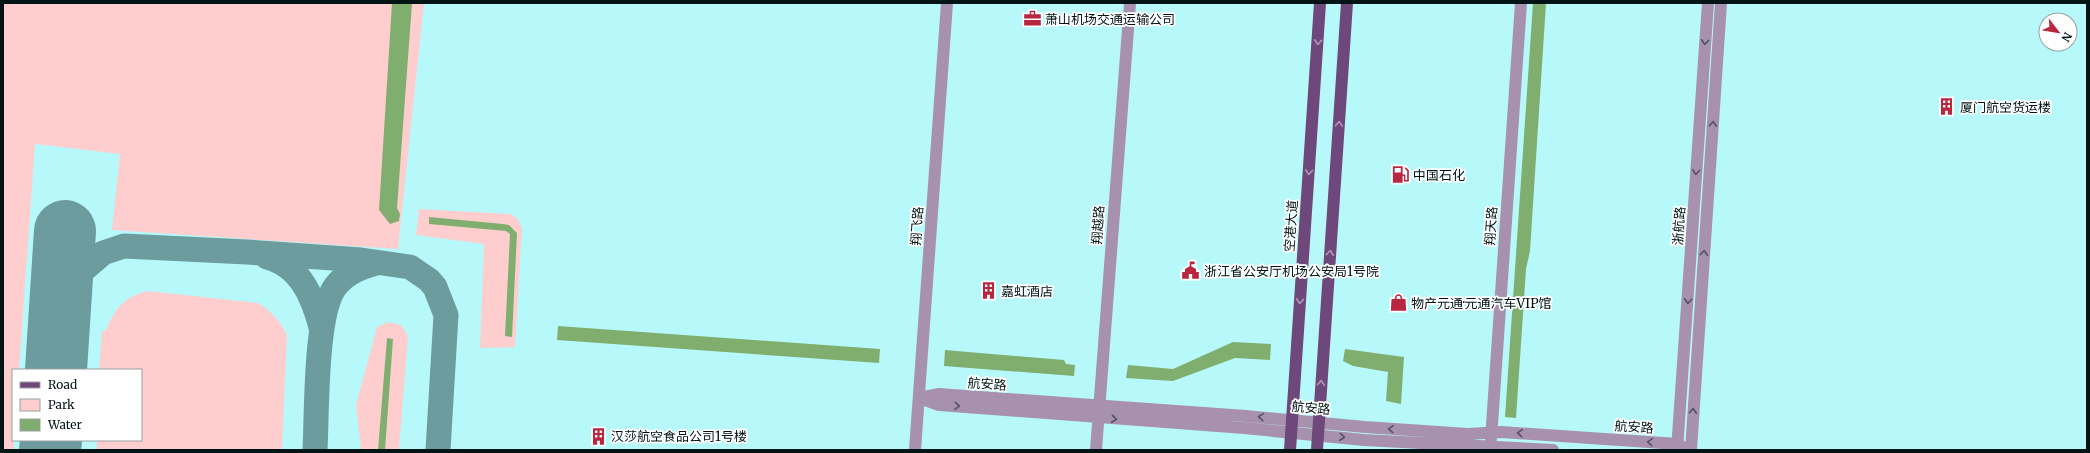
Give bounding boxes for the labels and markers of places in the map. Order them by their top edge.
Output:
office icon: 萧山机场交通运输公司 [1022,9,1042,29]
place label: 萧山机场交通运输公司 [1045,11,1175,28]
building icon: 厦门航空货运楼 [1937,97,1957,117]
place label: 厦门航空货运楼 [1960,99,2051,116]
fuel station icon: 中国石化 [1390,165,1410,185]
place label: 中国石化 [1413,167,1465,184]
public building icon: 浙江省公安厅机场公安局1号院 [1181,261,1201,281]
place label: 浙江省公安厅机场公安局1号院 [1204,263,1379,280]
building icon: 嘉虹酒店 [978,281,998,301]
place label: 嘉虹酒店 [1001,283,1053,300]
shop icon: 物产元通·元通汽车VIP馆 [1388,293,1408,313]
place label: 物产元通·元通汽车VIP馆 [1411,295,1551,312]
building icon: 汉莎航空食品公司1号楼 [588,426,608,446]
place label: 汉莎航空食品公司1号楼 [611,428,747,445]

